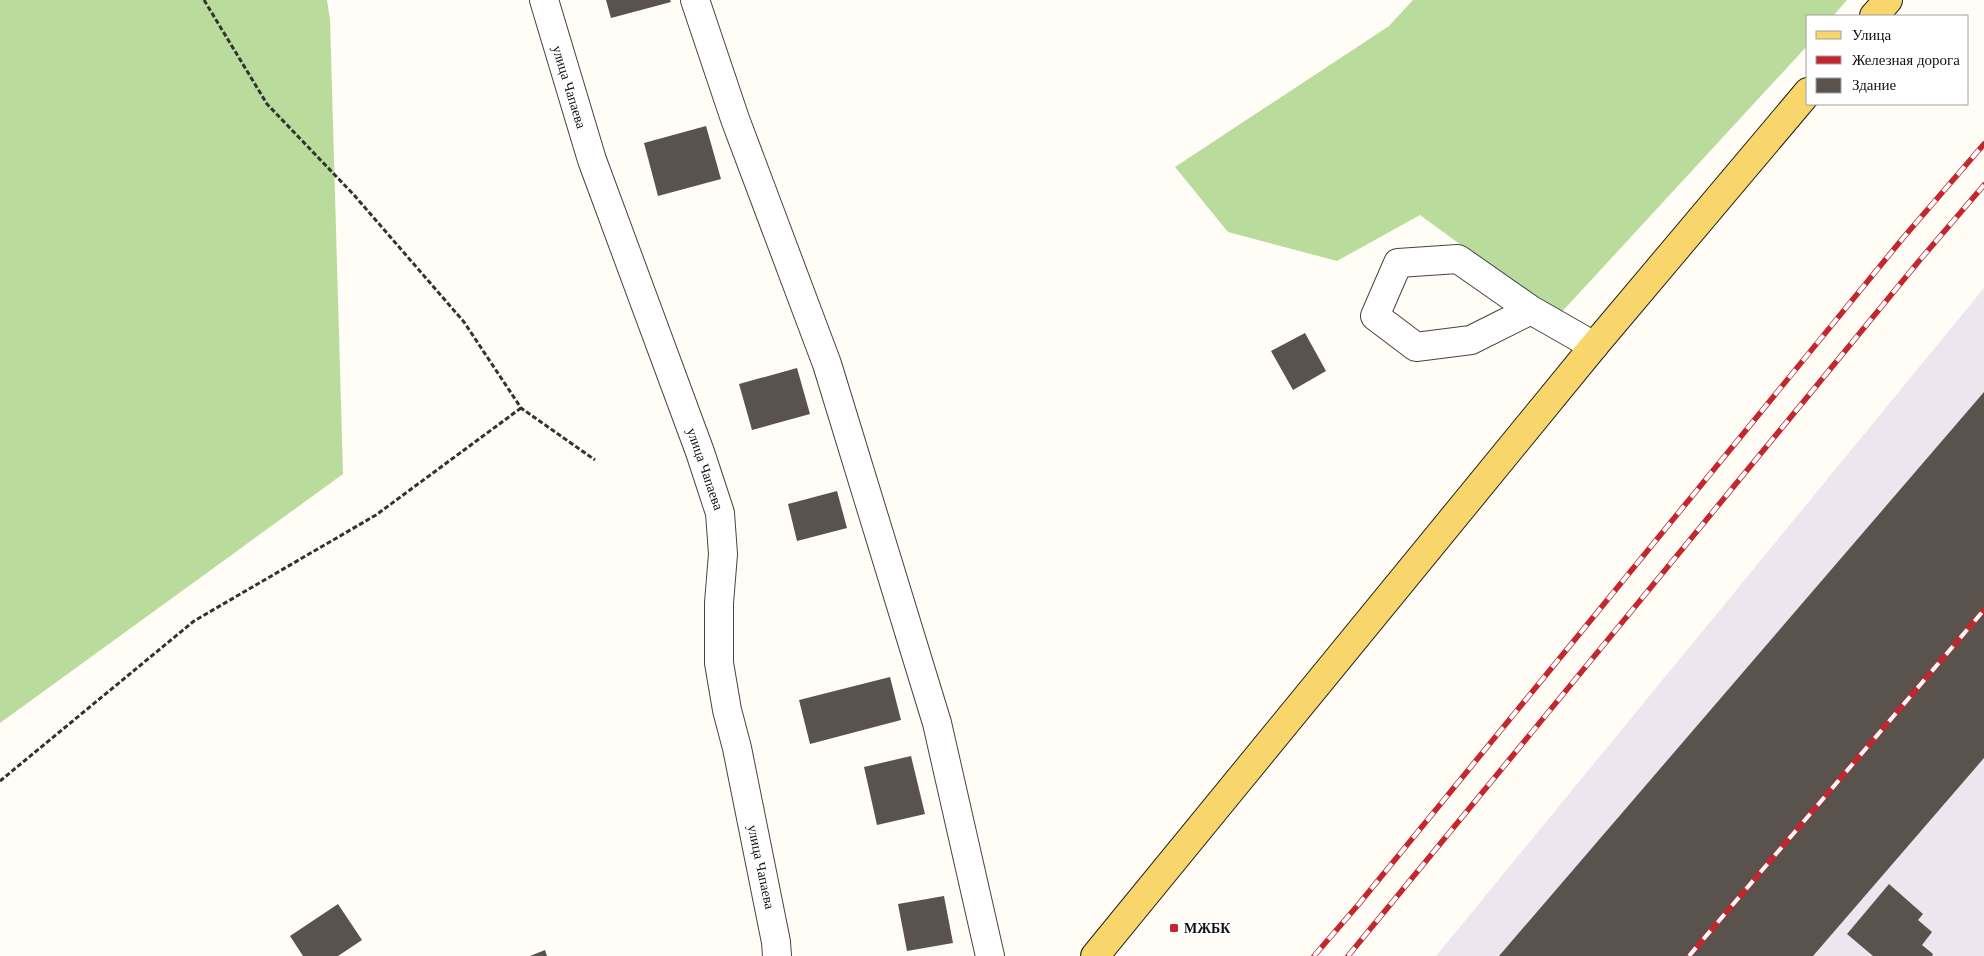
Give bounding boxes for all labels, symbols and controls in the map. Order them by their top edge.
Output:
legend [1806,15,1969,105]
text: Улица [1852,27,1891,43]
street label: улица Чапаева [549,44,589,131]
text: Железная дорога [1852,52,1960,68]
text: Здание [1852,77,1896,93]
street label: улица Чапаева [684,426,726,513]
street label: улица Чапаева [745,823,777,911]
place label: МЖБК [1184,921,1231,936]
marker: МЖБК [1168,922,1180,934]

